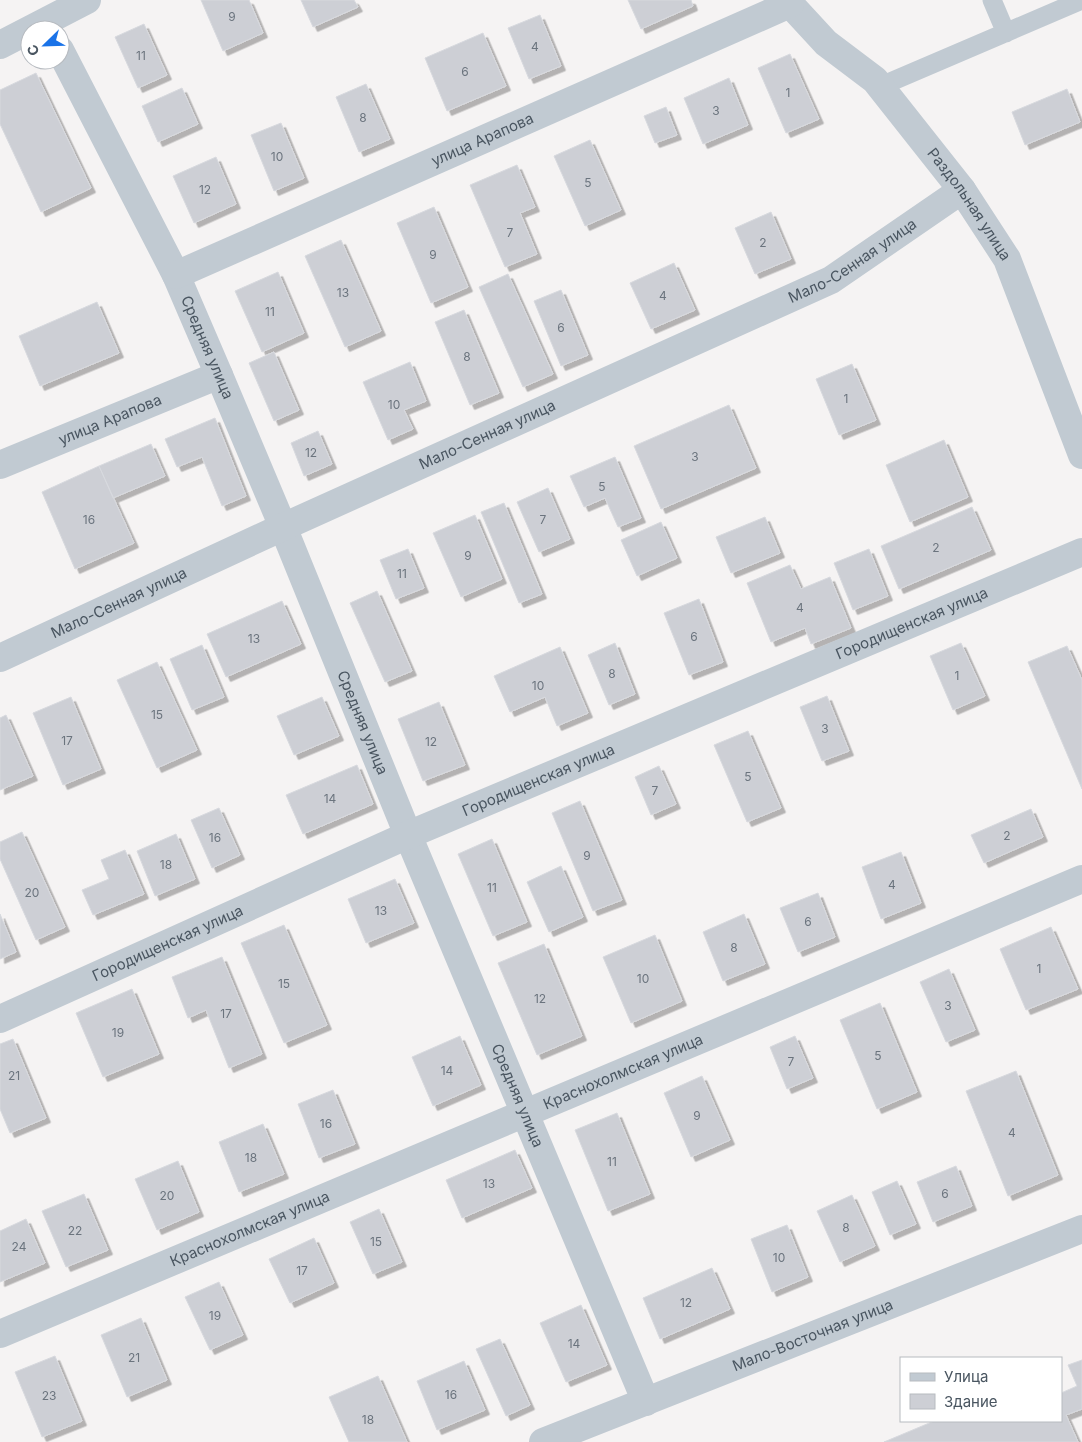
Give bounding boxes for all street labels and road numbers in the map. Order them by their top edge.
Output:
street label: улица Арапова [428,108,536,170]
street label: Раздольная улица [923,144,1015,264]
street label: Мало-Сенная улица [785,214,920,307]
street label: Средняя улица [177,293,238,402]
street label: улица Арапова [55,390,164,449]
street label: Мало-Сенная улица [416,395,558,473]
street label: Мало-Сенная улица [48,563,190,642]
street label: Городищенская улица [833,583,991,663]
street label: Средняя улица [333,668,392,777]
street label: Городищенская улица [459,739,617,820]
street label: Городищенская улица [89,901,246,985]
street label: Краснохолмская улица [540,1030,706,1113]
street label: Средняя улица [488,1041,548,1150]
street label: Краснохолмская улица [167,1187,332,1270]
street label: Мало-Восточная улица [729,1295,896,1375]

